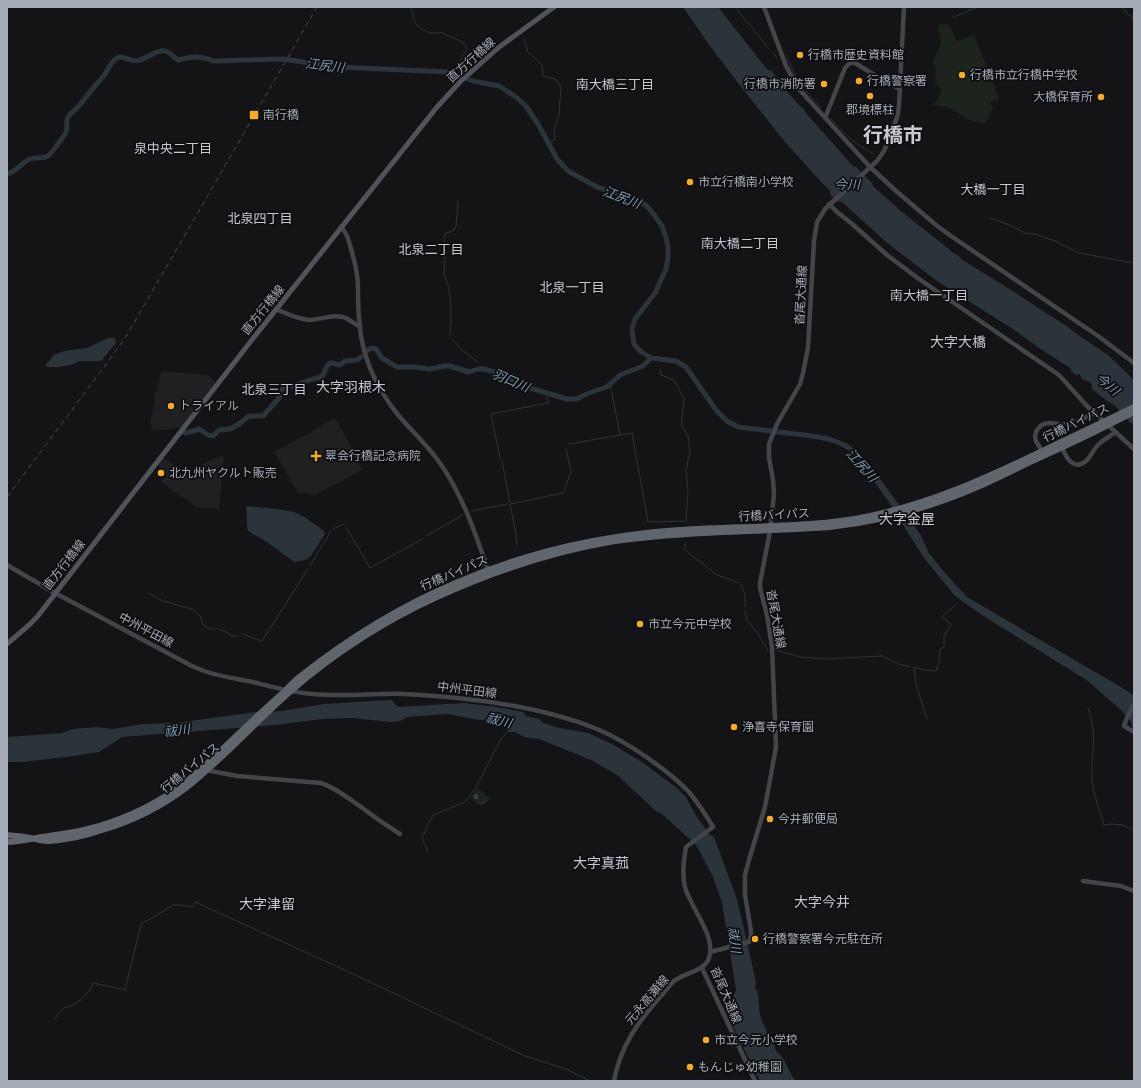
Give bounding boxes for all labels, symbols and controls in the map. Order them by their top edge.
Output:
street label: 直方行橋線 [443,33,499,86]
place label: 行橋市歴史資料館 [808,46,904,63]
marker: 行橋市歴史資料館 [795,50,805,60]
water label: 江尻川 [304,54,347,78]
place label: 行橋市立行橋中学校 [970,66,1078,83]
marker: 行橋市立行橋中学校 [957,70,967,80]
place label: 行橋警察署 [867,72,927,89]
district label: 南大橋三丁目 [576,75,654,94]
place label: 行橋市消防署 [744,75,816,92]
marker: 行橋警察署 [854,76,864,86]
marker: 行橋市消防署 [819,79,829,89]
place label: 大橋保育所 [1033,88,1093,105]
marker: 郡境標柱 [865,91,875,101]
marker: 大橋保育所 [1096,92,1106,102]
place label: 郡境標柱 [846,101,894,118]
place label: 南行橋 [263,106,299,123]
marker: 南行橋 [248,109,260,121]
district label: 行橋市 [863,121,923,149]
district label: 泉中央二丁目 [134,139,212,158]
place label: 市立行橋南小学校 [698,173,794,190]
water label: 今川 [834,175,862,194]
marker: 市立行橋南小学校 [685,177,695,187]
district label: 大橋一丁目 [960,180,1026,199]
water label: 江尻川 [600,182,645,214]
district label: 北泉四丁目 [227,209,293,228]
district label: 南大橋二丁目 [701,234,779,253]
district label: 北泉二丁目 [398,240,464,259]
street label: 沓尾大通線 [790,265,811,325]
district label: 北泉一丁目 [539,278,605,297]
street label: 直方行橋線 [237,281,288,338]
district label: 南大橋一丁目 [890,286,968,305]
district label: 大字大橋 [930,332,986,352]
water label: 羽口川 [489,364,534,398]
water label: 今川 [1092,369,1125,401]
district label: 大字羽根木 [316,377,386,397]
district label: 北泉三丁目 [241,380,307,399]
place label: トライアル [179,397,239,414]
street label: 行橋バイパス [1040,399,1112,446]
marker: トライアル [166,401,176,411]
water label: 江尻川 [842,444,883,488]
place label: 翠会行橋記念病院 [325,447,421,464]
marker: 翠会行橋記念病院 [310,450,322,462]
place label: 北九州ヤクルト販売 [169,464,277,481]
marker: 北九州ヤクルト販売 [156,468,166,478]
street label: 行橋バイパス [738,504,810,525]
district label: 大字金屋 [879,509,935,529]
street label: 直方行橋線 [38,536,89,594]
street label: 行橋バイパス [417,551,490,594]
street label: 沓尾大通線 [763,588,790,650]
street label: 中州平田線 [116,608,177,651]
place label: 市立今元中学校 [648,615,732,632]
marker: 市立今元中学校 [635,619,645,629]
street label: 中州平田線 [436,677,498,702]
water label: 祓川 [484,708,516,733]
place label: 浄喜寺保育園 [742,718,814,735]
water label: 祓川 [163,719,193,742]
marker: 浄喜寺保育園 [729,722,739,732]
street label: 行橋バイパス [156,738,223,797]
place label: 今井郵便局 [778,810,838,827]
marker: 今井郵便局 [765,814,775,824]
district label: 大字真菰 [573,853,629,873]
district label: 大字今井 [794,892,850,912]
district label: 大字津留 [239,894,295,914]
water label: 祓川 [723,926,746,956]
place label: 行橋警察署今元駐在所 [763,930,883,947]
marker: 行橋警察署今元駐在所 [750,934,760,944]
street label: 沓尾大通線 [707,964,746,1026]
street label: 元永高瀬線 [621,971,672,1028]
place label: 市立今元小学校 [714,1031,798,1048]
marker: 市立今元小学校 [701,1035,711,1045]
place label: もんじゅ幼稚園 [698,1058,782,1075]
marker: もんじゅ幼稚園 [685,1062,695,1072]

